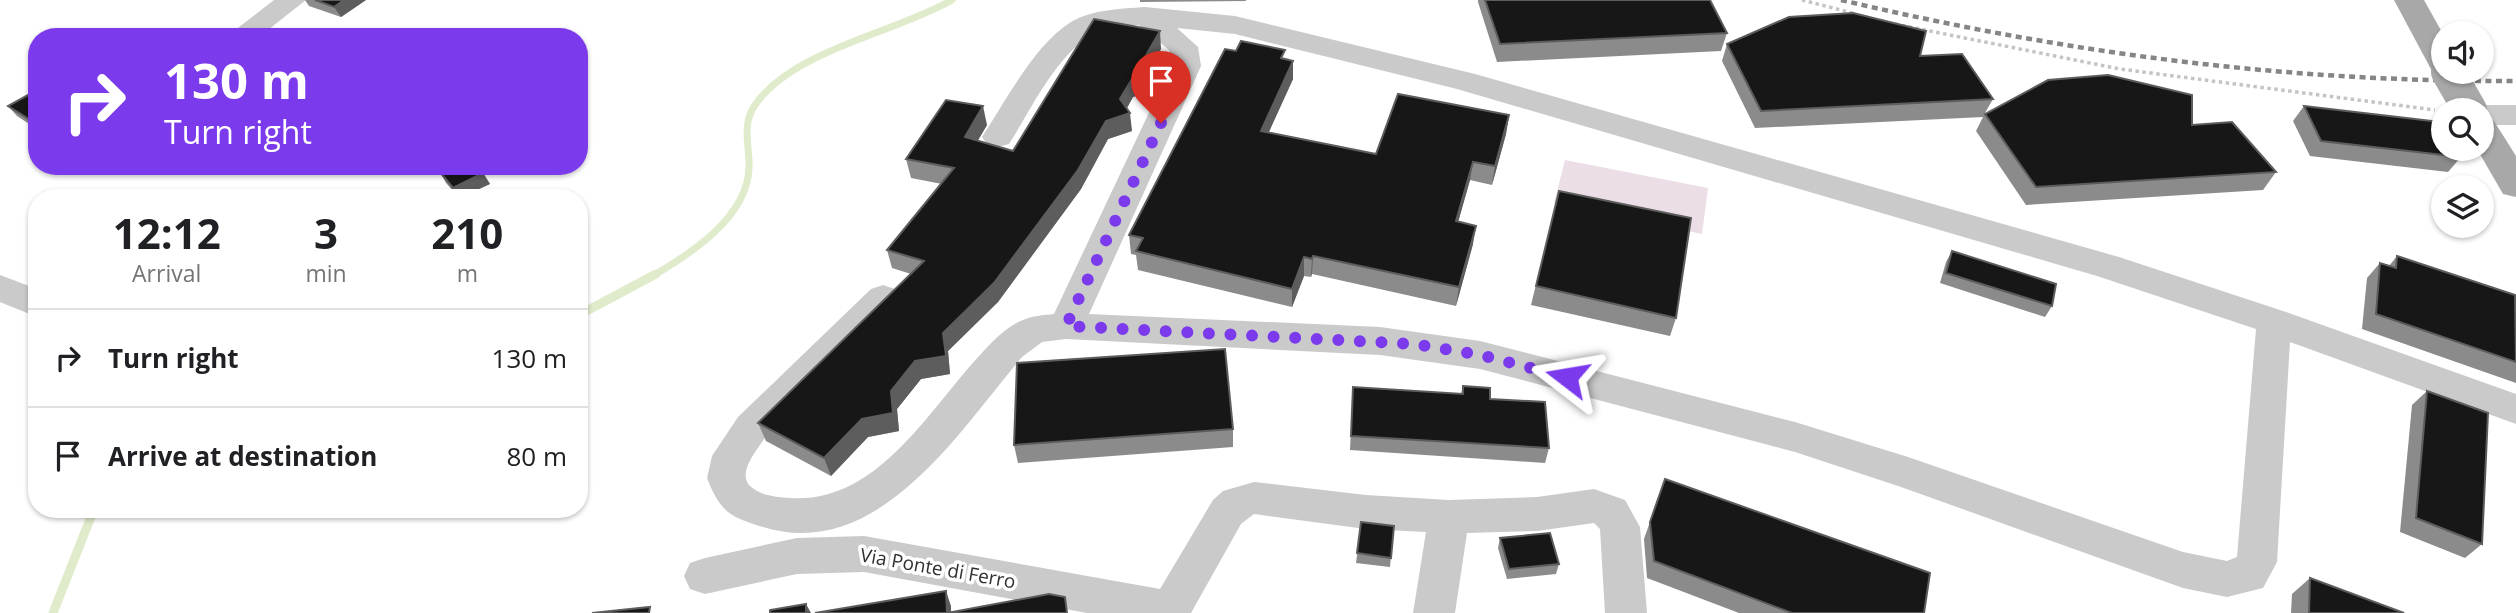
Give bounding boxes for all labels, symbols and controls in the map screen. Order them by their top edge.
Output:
map controls [2431,21,2494,238]
button: sound [2431,21,2494,84]
text: 130 m [164,47,309,113]
pin [1131,51,1191,123]
icon: right [49,56,140,147]
icon: arrive [1142,62,1180,100]
button: search [2431,98,2494,161]
text: Turn right [164,110,312,153]
button: layers [2431,175,2494,238]
text: 12:12 [113,204,221,261]
text: 3 [314,204,338,261]
text: 210 [431,204,503,261]
text: Arrival [132,257,201,289]
text: min [305,257,347,289]
text: m [457,257,478,289]
icon: right [49,339,87,377]
text: Turn right [108,340,239,376]
text: 130 m [492,340,567,376]
position arrow [1530,340,1604,414]
icon: arrive [49,437,87,475]
text: Arrive at destination [108,438,377,474]
text: 80 m [506,438,567,474]
street label: Via Ponte di Ferro [858,542,1018,594]

